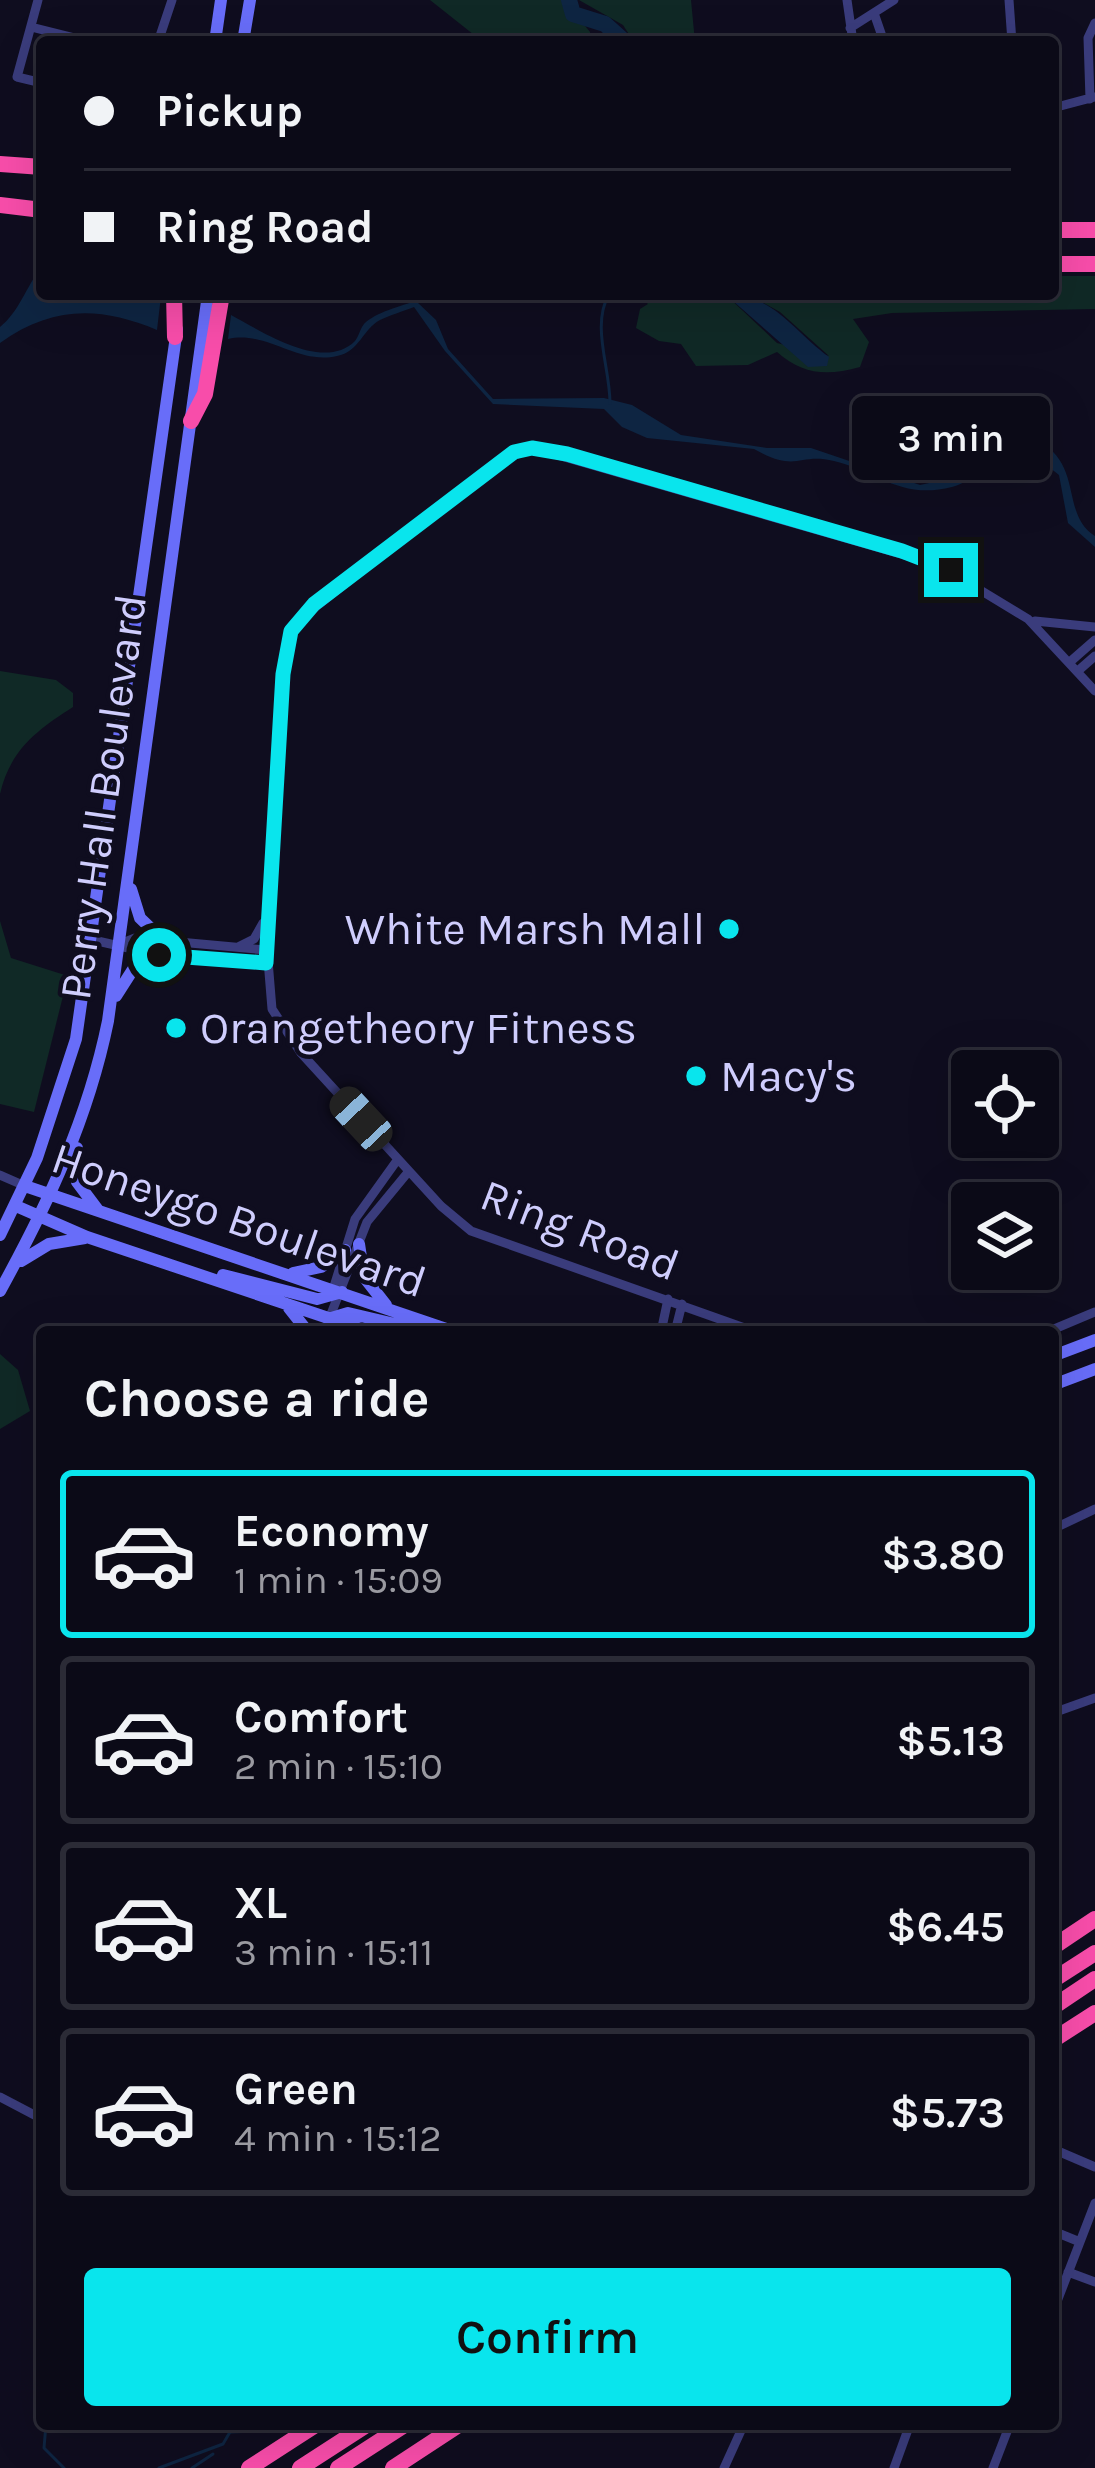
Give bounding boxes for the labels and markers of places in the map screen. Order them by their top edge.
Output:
place label: White Marsh Mall [345,903,705,955]
marker: White Marsh Mall [716,916,742,942]
place label: Orangetheory Fitness [200,1002,637,1055]
marker: Orangetheory Fitness [163,1015,189,1041]
place label: Macy's [720,1050,857,1103]
marker: Macy's [683,1063,709,1089]

